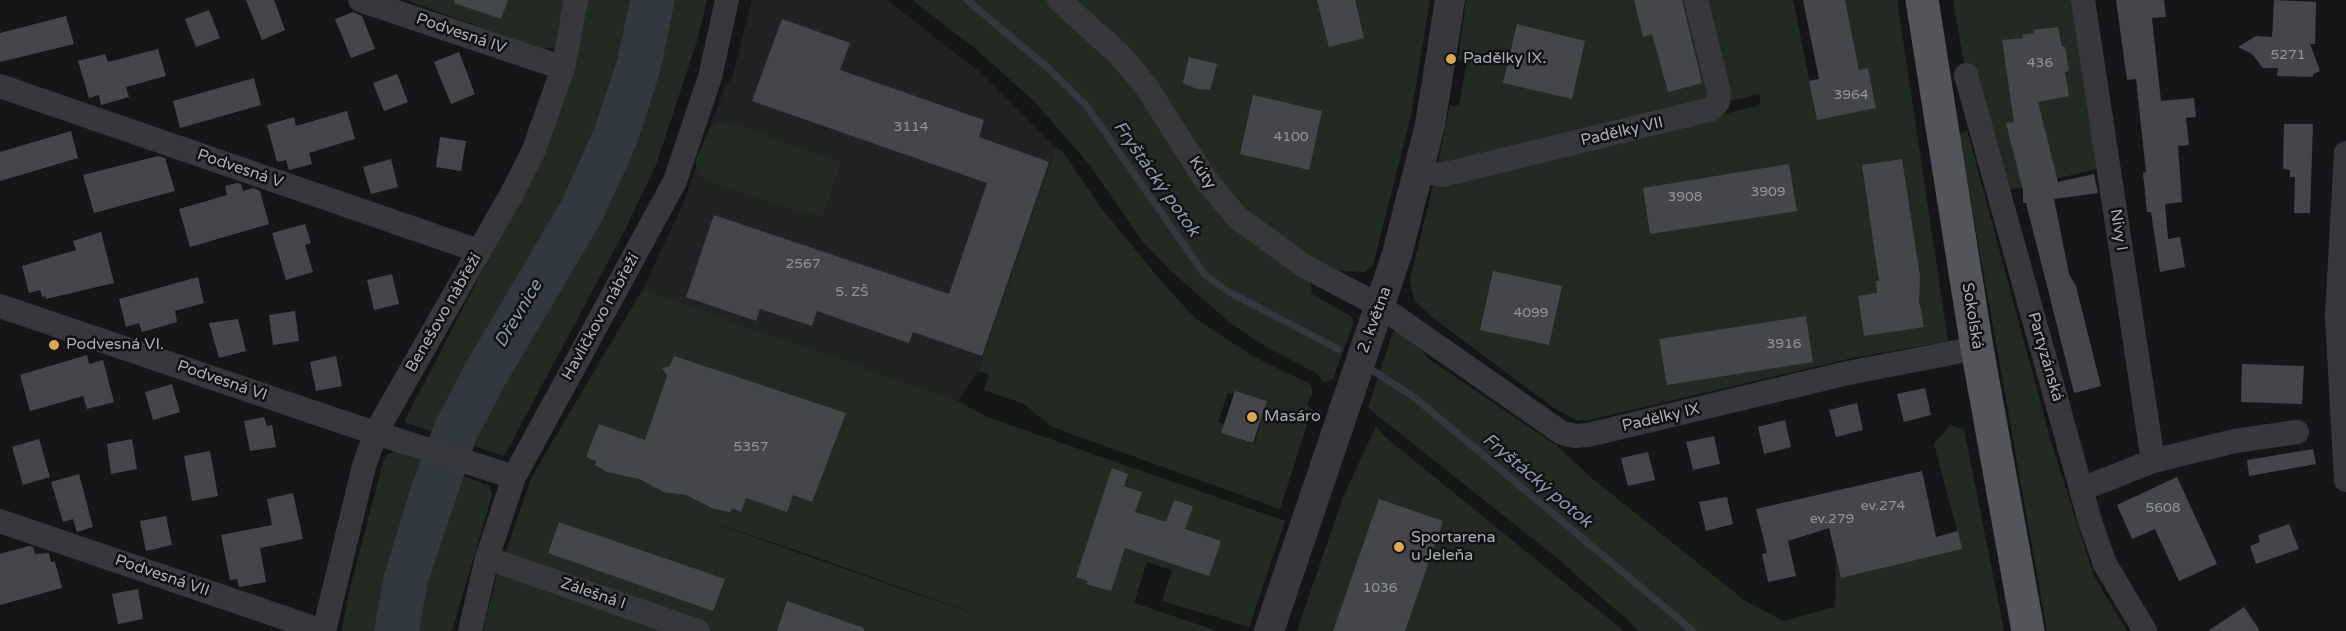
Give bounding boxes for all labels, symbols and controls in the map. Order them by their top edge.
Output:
street label: Podvesná IV [413,10,509,58]
house number: 5271 [2270,47,2306,63]
place label: Padělky IX. [1463,49,1546,69]
marker: Padělky IX. [1444,52,1458,66]
house number: 436 [2027,55,2053,71]
house number: 3964 [1833,87,1869,103]
street label: Padělky VII [1579,113,1665,151]
water label: Fryštácký potok [1108,117,1204,241]
house number: 3114 [893,119,929,135]
house number: 4100 [1273,129,1309,145]
street label: Podvesná V [195,145,285,193]
street label: Kúty [1184,153,1220,193]
house number: 3909 [1750,184,1786,200]
house number: 3908 [1667,189,1703,205]
street label: Nivy I [2105,208,2131,252]
street label: Benešovo nábřeží [402,250,486,376]
street label: Havlíčkovo nábřeží [558,250,644,384]
house number: 2567 [785,256,821,272]
water label: Dřevnice [490,276,548,352]
street label: Sokolská [1957,281,1987,351]
house number: 5. ZŠ [835,284,869,300]
street label: 2. května [1354,284,1396,356]
house number: 4099 [1513,305,1549,321]
street label: Partyzánská [2023,310,2067,404]
place label: Podvesná VI. [66,335,164,355]
house number: 3916 [1766,336,1802,352]
marker: Podvesná VI. [47,338,61,352]
street label: Podvesná VI [174,357,270,405]
street label: Padělky IX [1620,400,1702,436]
place label: Masáro [1264,407,1321,427]
marker: Masáro [1245,410,1259,424]
water label: Fryštácký potok [1478,429,1596,533]
house number: 5357 [733,439,769,455]
house number: ev.274 [1861,498,1905,514]
house number: 5608 [2145,500,2181,516]
house number: ev.279 [1810,511,1854,527]
place label: Sportarena u Jeleňa [1411,528,1495,566]
marker: Sportarena u Jeleňa [1392,540,1406,554]
street label: Podvesná VII [112,551,212,601]
street label: Zálešná I [558,574,628,614]
house number: 1036 [1362,580,1398,596]

